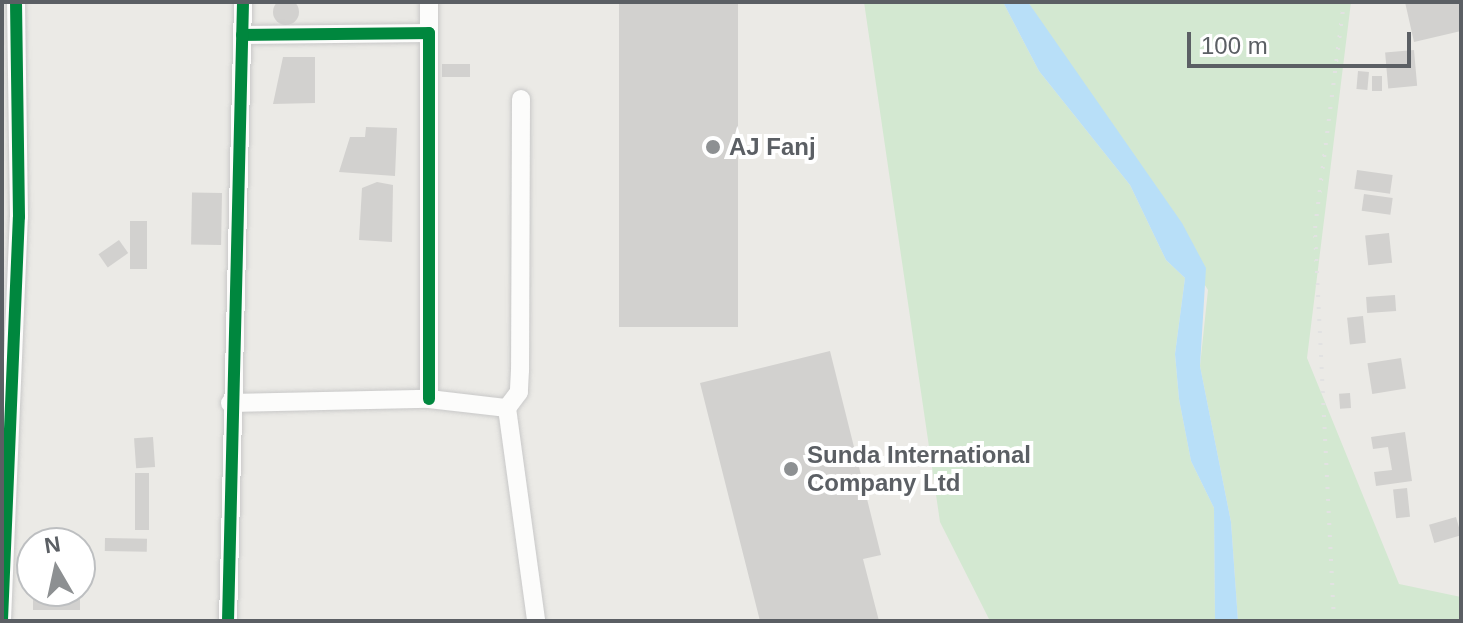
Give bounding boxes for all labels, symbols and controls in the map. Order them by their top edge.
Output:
scale bar [1191,16,1415,66]
text: 100 m [1201,32,1268,59]
place label: AJ Fanj [729,133,816,161]
marker: AJ Fanj [704,138,722,156]
place label: Sunda International Company Ltd [807,441,1031,497]
marker: Sunda International Company Ltd [782,460,800,478]
north arrow [16,527,96,607]
text: N [43,531,62,558]

